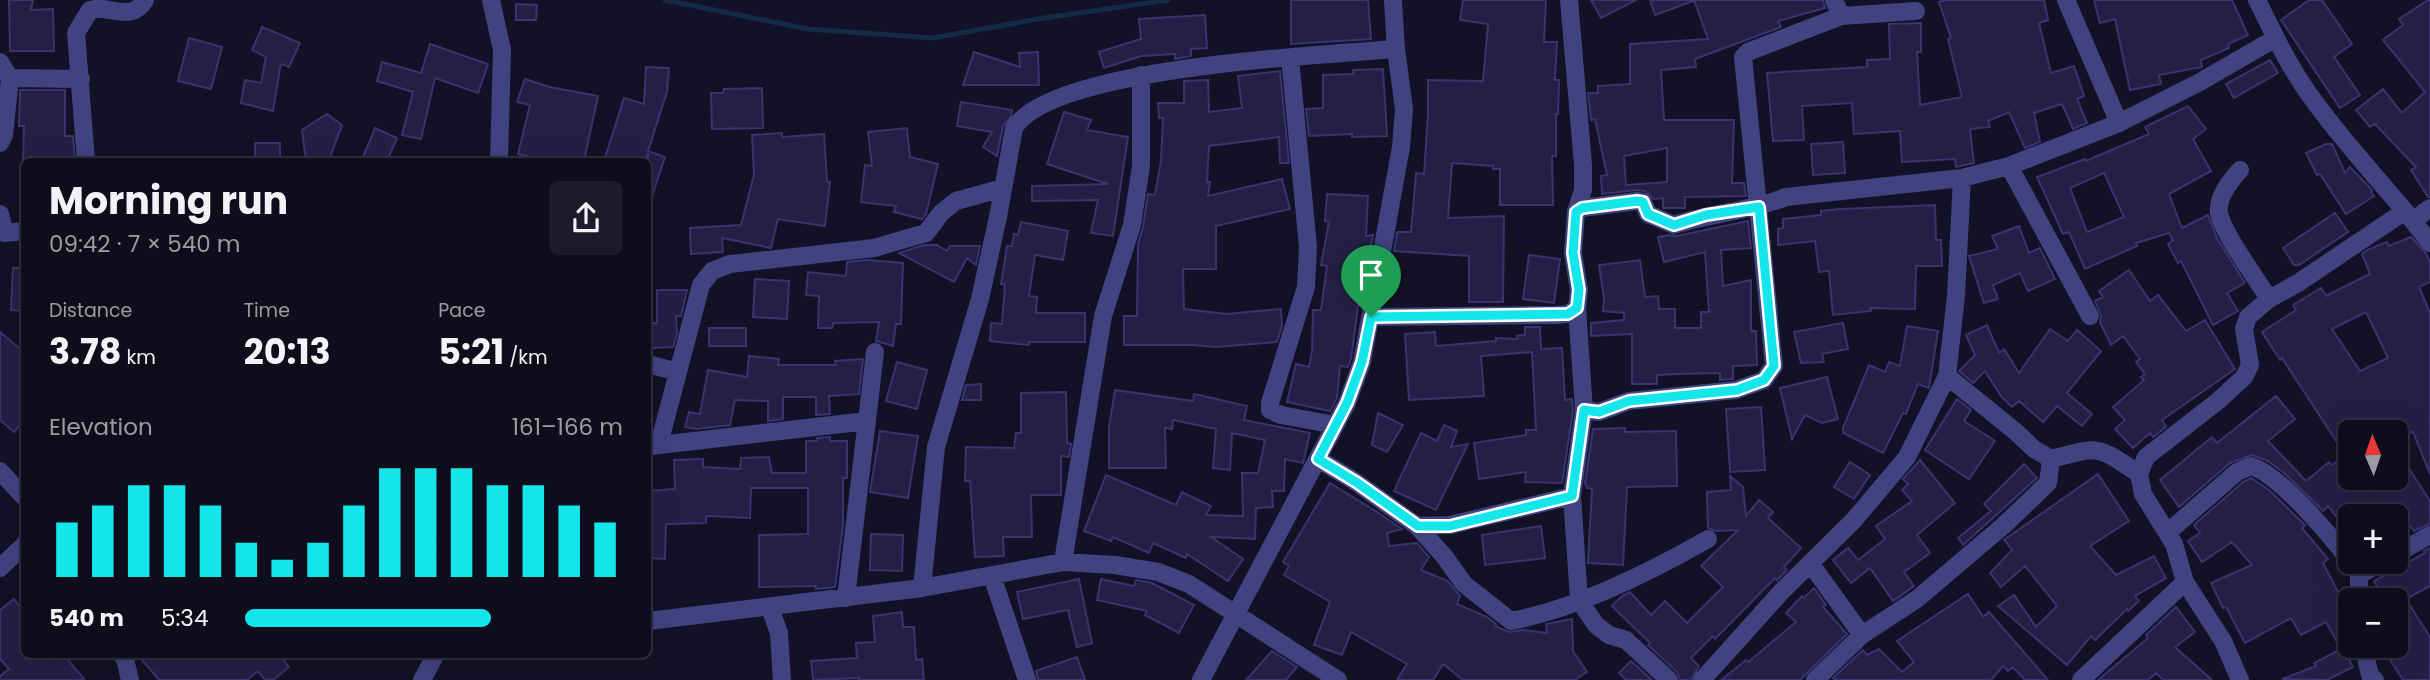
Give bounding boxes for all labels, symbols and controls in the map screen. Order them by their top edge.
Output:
text: Morning run [49,174,288,227]
button: share [549,181,623,255]
text: 09:42 · 7 × 540 m [49,228,241,260]
pin [1341,245,1401,317]
icon: arrive [1352,256,1390,294]
text: Distance [49,297,132,324]
text: Time [244,297,290,324]
text: Pace [438,297,486,324]
text: 3.78 [49,327,121,376]
text: 20:13 [244,327,331,376]
text: 5:21 [438,327,504,376]
text: km [121,344,156,371]
text: /km [504,344,548,371]
text: Elevation [49,411,153,443]
text: 161–166 m [512,411,623,443]
north arrow [2338,420,2408,490]
map controls [2338,420,2408,658]
button: + [2338,504,2408,574]
button: − [2338,588,2408,658]
text: 540 m [49,602,124,634]
text: 5:34 [161,602,208,634]

